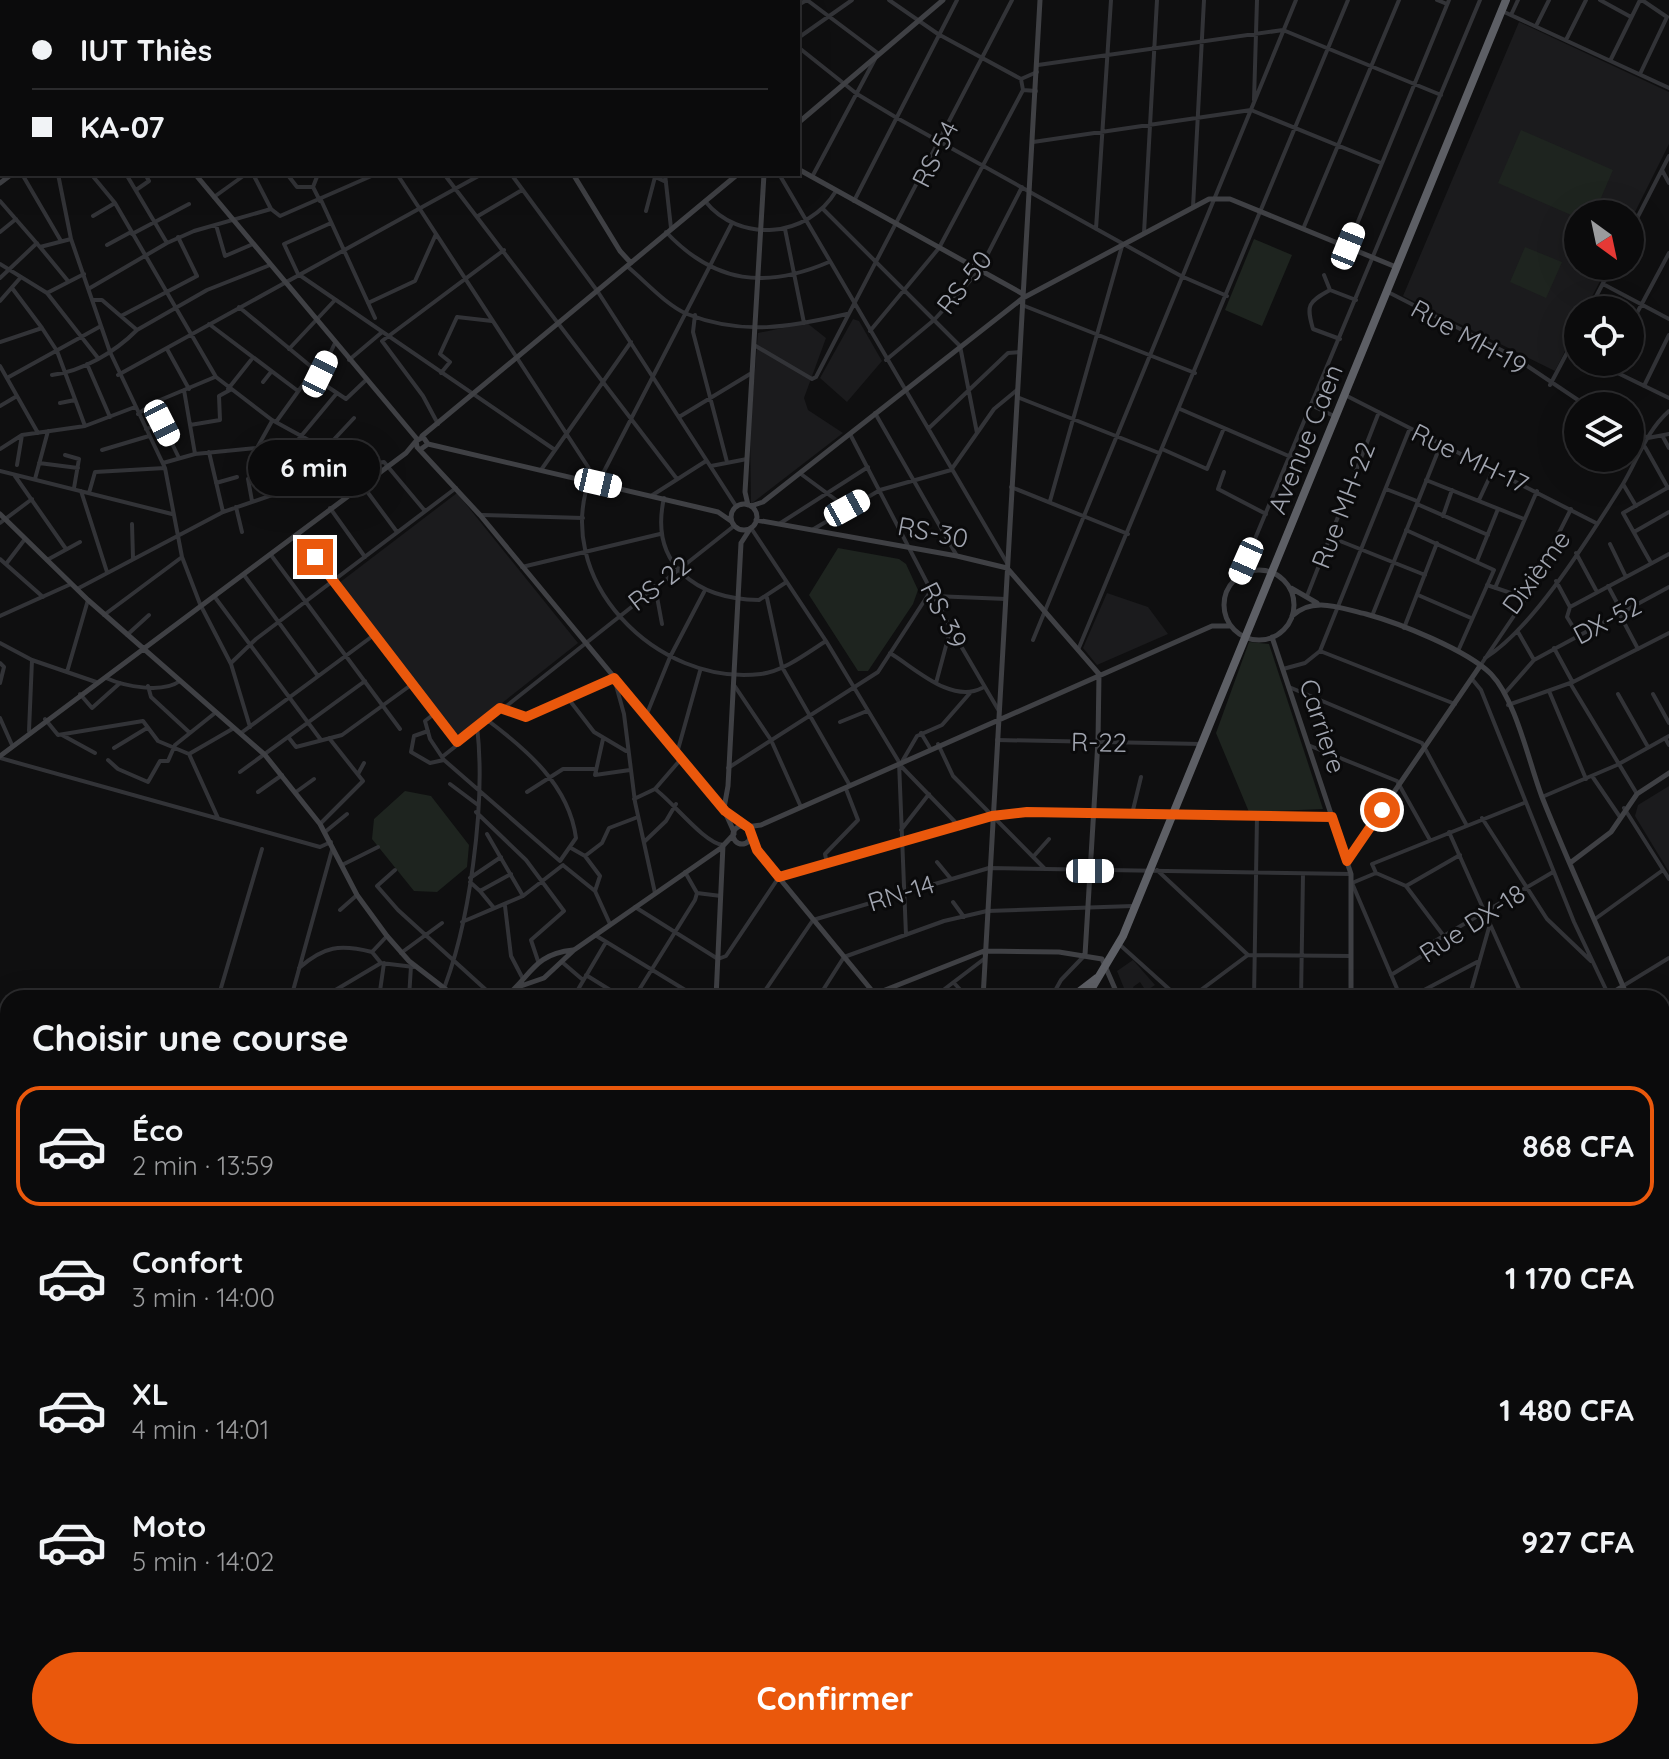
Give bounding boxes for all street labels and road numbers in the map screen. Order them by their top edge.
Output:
street label: RS-54 [904,115,966,193]
street label: RS-50 [929,244,999,320]
street label: Rue MH-19 [1405,292,1533,382]
street label: Avenue Caen [1260,359,1350,519]
street label: Rue MH-17 [1406,416,1534,500]
street label: Rue MH-22 [1304,437,1382,573]
street label: RS-30 [895,509,971,555]
street label: Dixième [1495,524,1577,620]
street label: RS-22 [621,548,697,618]
street label: RS-39 [913,576,975,654]
street label: DX-52 [1567,588,1647,652]
street label: Carriere [1292,675,1354,777]
street label: R-22 [1071,725,1127,759]
street label: RN-14 [864,867,938,919]
street label: Rue DX-18 [1413,876,1531,970]

